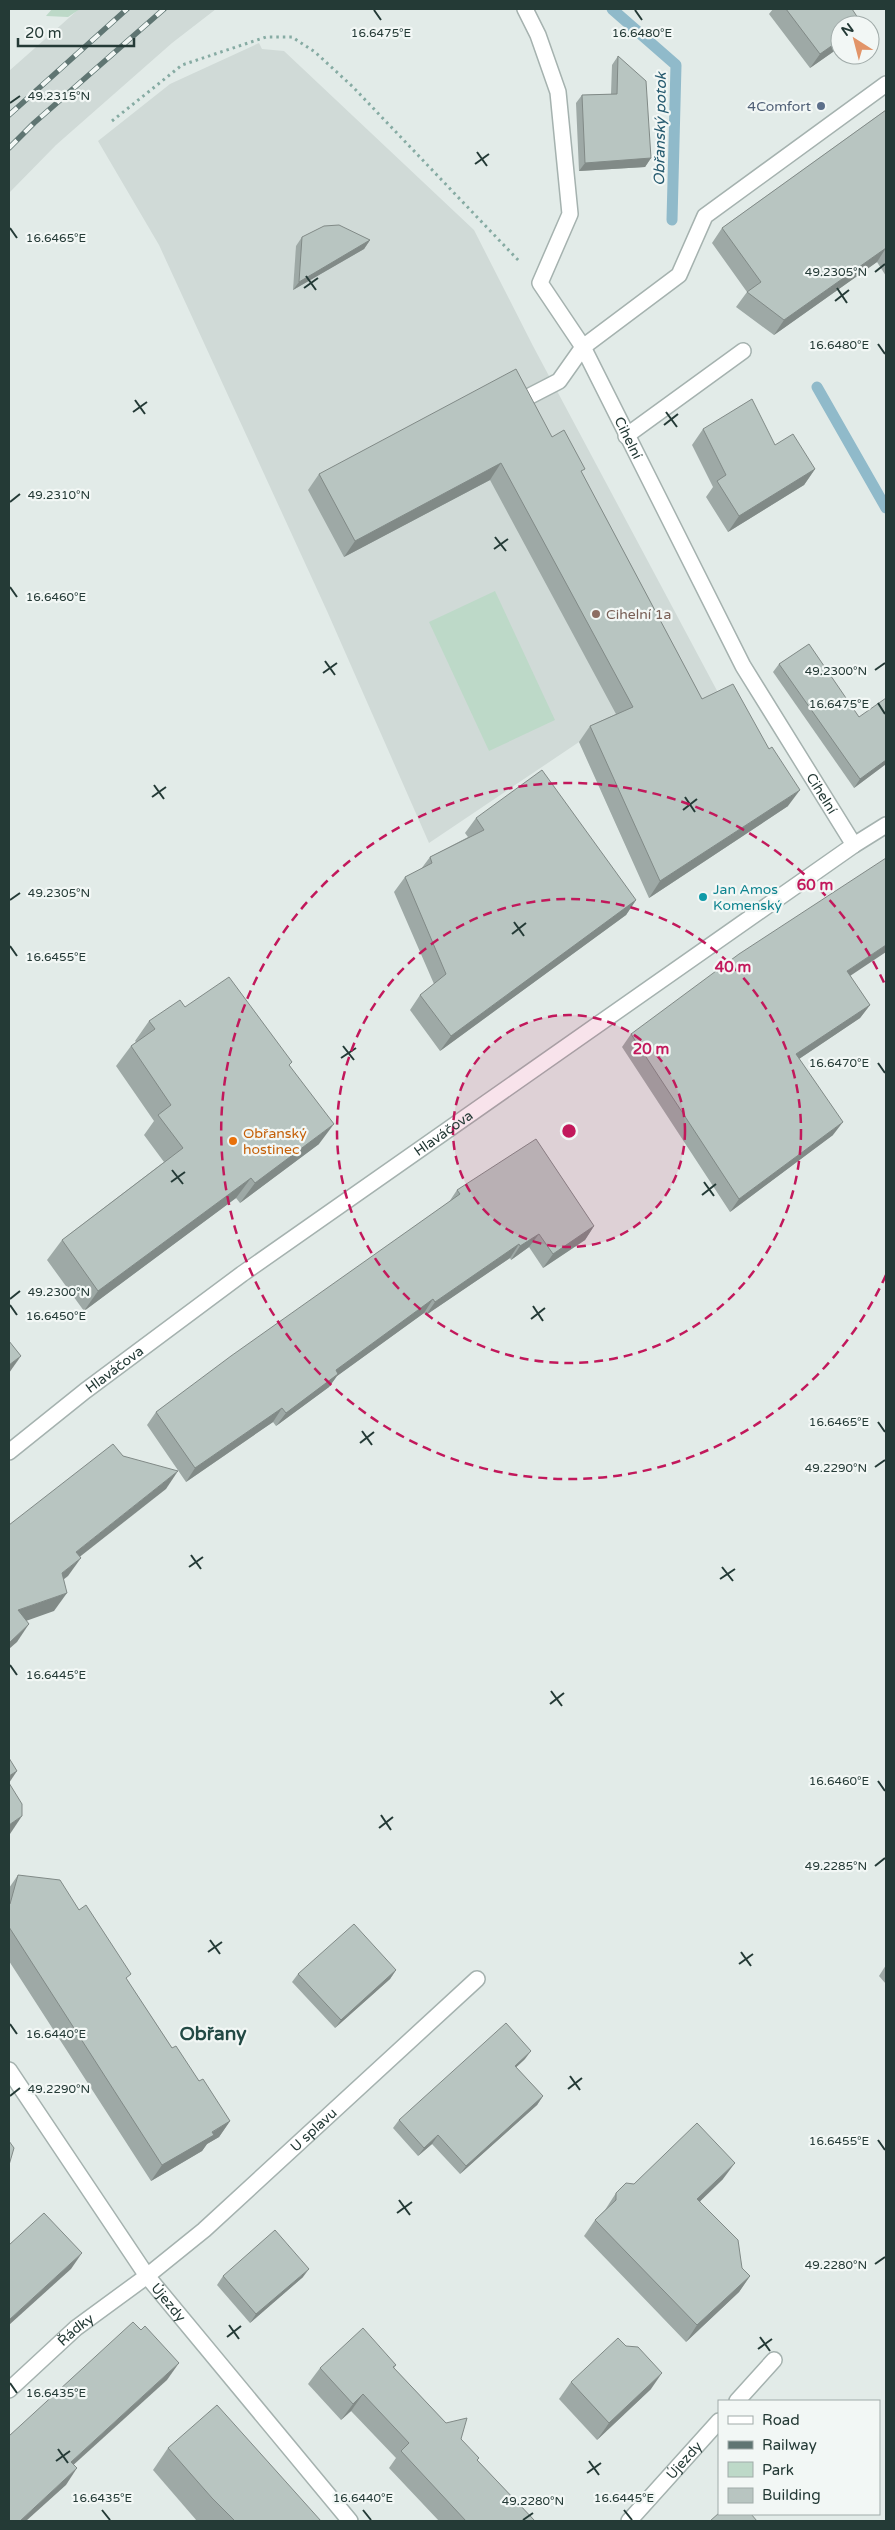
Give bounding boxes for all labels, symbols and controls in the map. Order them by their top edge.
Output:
scale bar [18,15,134,47]
north arrow [830,15,880,65]
text: N [838,20,857,40]
text: 20 m [25,24,62,42]
text: 16.6475°E [351,26,411,40]
text: 16.6480°E [612,26,673,40]
water label: Obřanský potok [650,70,670,186]
text: 49.2315°N [28,89,90,103]
place label: 4Comfort [747,98,812,115]
marker: 4Comfort [815,100,827,112]
text: 16.6465°E [26,231,86,245]
text: 49.2305°N [805,265,867,279]
text: 16.6480°E [809,338,870,352]
street label: Cihelní [610,414,646,463]
text: 49.2310°N [28,488,90,502]
text: 16.6460°E [26,590,87,604]
place label: Cihelní 1a [606,606,671,623]
marker: Cihelní 1a [590,608,602,620]
text: 49.2300°N [805,664,867,678]
text: 16.6475°E [809,697,869,711]
street label: Cihelní [802,770,841,818]
text: 60 m [797,876,833,894]
place label: Jan Amos Komenský [713,881,783,914]
text: 49.2305°N [28,886,90,900]
marker: Jan Amos Komenský [697,891,709,903]
text: 16.6455°E [26,950,86,964]
text: 40 m [715,958,751,976]
text: 20 m [633,1040,669,1058]
text: 16.6470°E [809,1056,870,1070]
street label: Hlaváčova [411,1107,476,1160]
centre of rings [560,1122,578,1140]
place label: Obřanský hostinec [243,1125,307,1158]
marker: Obřanský hostinec [227,1135,239,1147]
text: 49.2300°N [28,1285,90,1299]
text: 16.6450°E [26,1309,87,1323]
street label: Hlaváčova [82,1342,147,1397]
text: 16.6465°E [809,1415,869,1429]
text: 49.2290°N [805,1461,867,1475]
text: 16.6445°E [26,1668,86,1682]
text: 16.6460°E [809,1774,870,1788]
text: 49.2285°N [805,1859,867,1873]
district label: Obřany [180,2023,247,2046]
text: 16.6440°E [26,2027,87,2041]
text: 49.2290°N [28,2082,90,2096]
street label: U splavu [287,2104,340,2155]
text: 16.6455°E [809,2134,869,2148]
text: 49.2280°N [805,2258,867,2272]
street label: Újezdy [147,2280,190,2326]
street label: Řádky [54,2310,98,2350]
text: 16.6435°E [26,2386,86,2400]
legend [718,2400,880,2515]
text: Road [762,2411,800,2429]
text: Railway [762,2436,817,2454]
street label: Újezdy [663,2438,706,2483]
text: Park [762,2461,794,2479]
text: Building [762,2486,821,2504]
text: 16.6435°E [72,2491,132,2505]
text: 16.6440°E [333,2491,394,2505]
text: 16.6445°E [594,2491,654,2505]
text: 49.2280°N [502,2494,564,2508]

